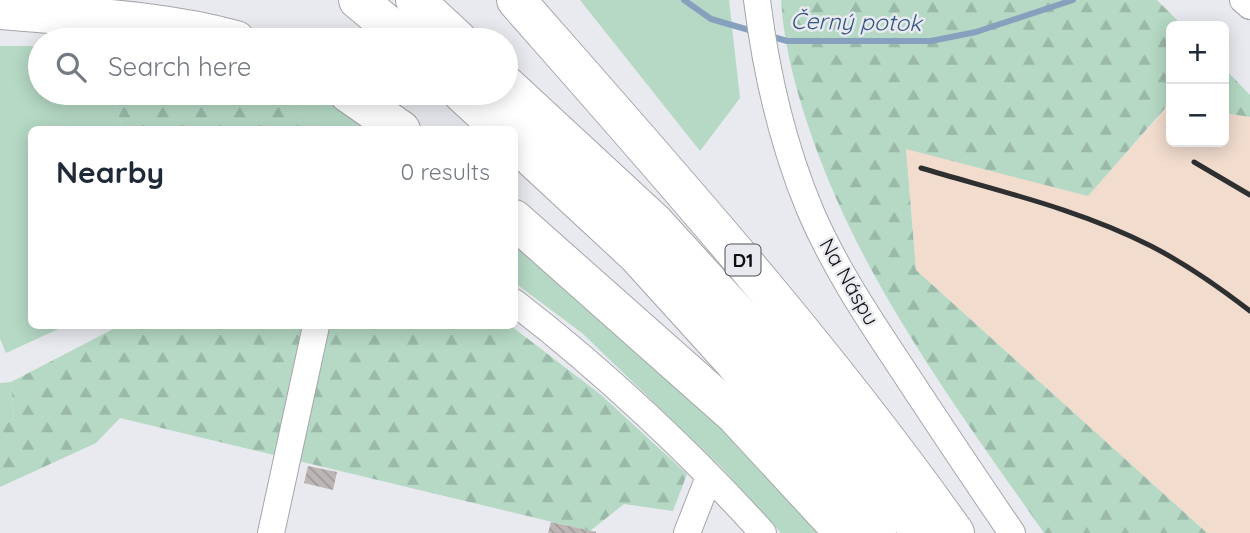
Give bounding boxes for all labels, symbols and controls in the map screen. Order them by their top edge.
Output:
water label: Černý potok [790,6,923,37]
map controls [1166,21,1229,147]
button: + [1166,21,1229,84]
search box [28,28,518,105]
icon: search [52,48,90,86]
text: Search here [108,50,252,83]
button: − [1166,84,1229,147]
text: Nearby [56,153,164,191]
text: 0 results [401,157,490,186]
street label: Na Náspu [815,233,885,330]
road number: D1 [726,244,760,276]

